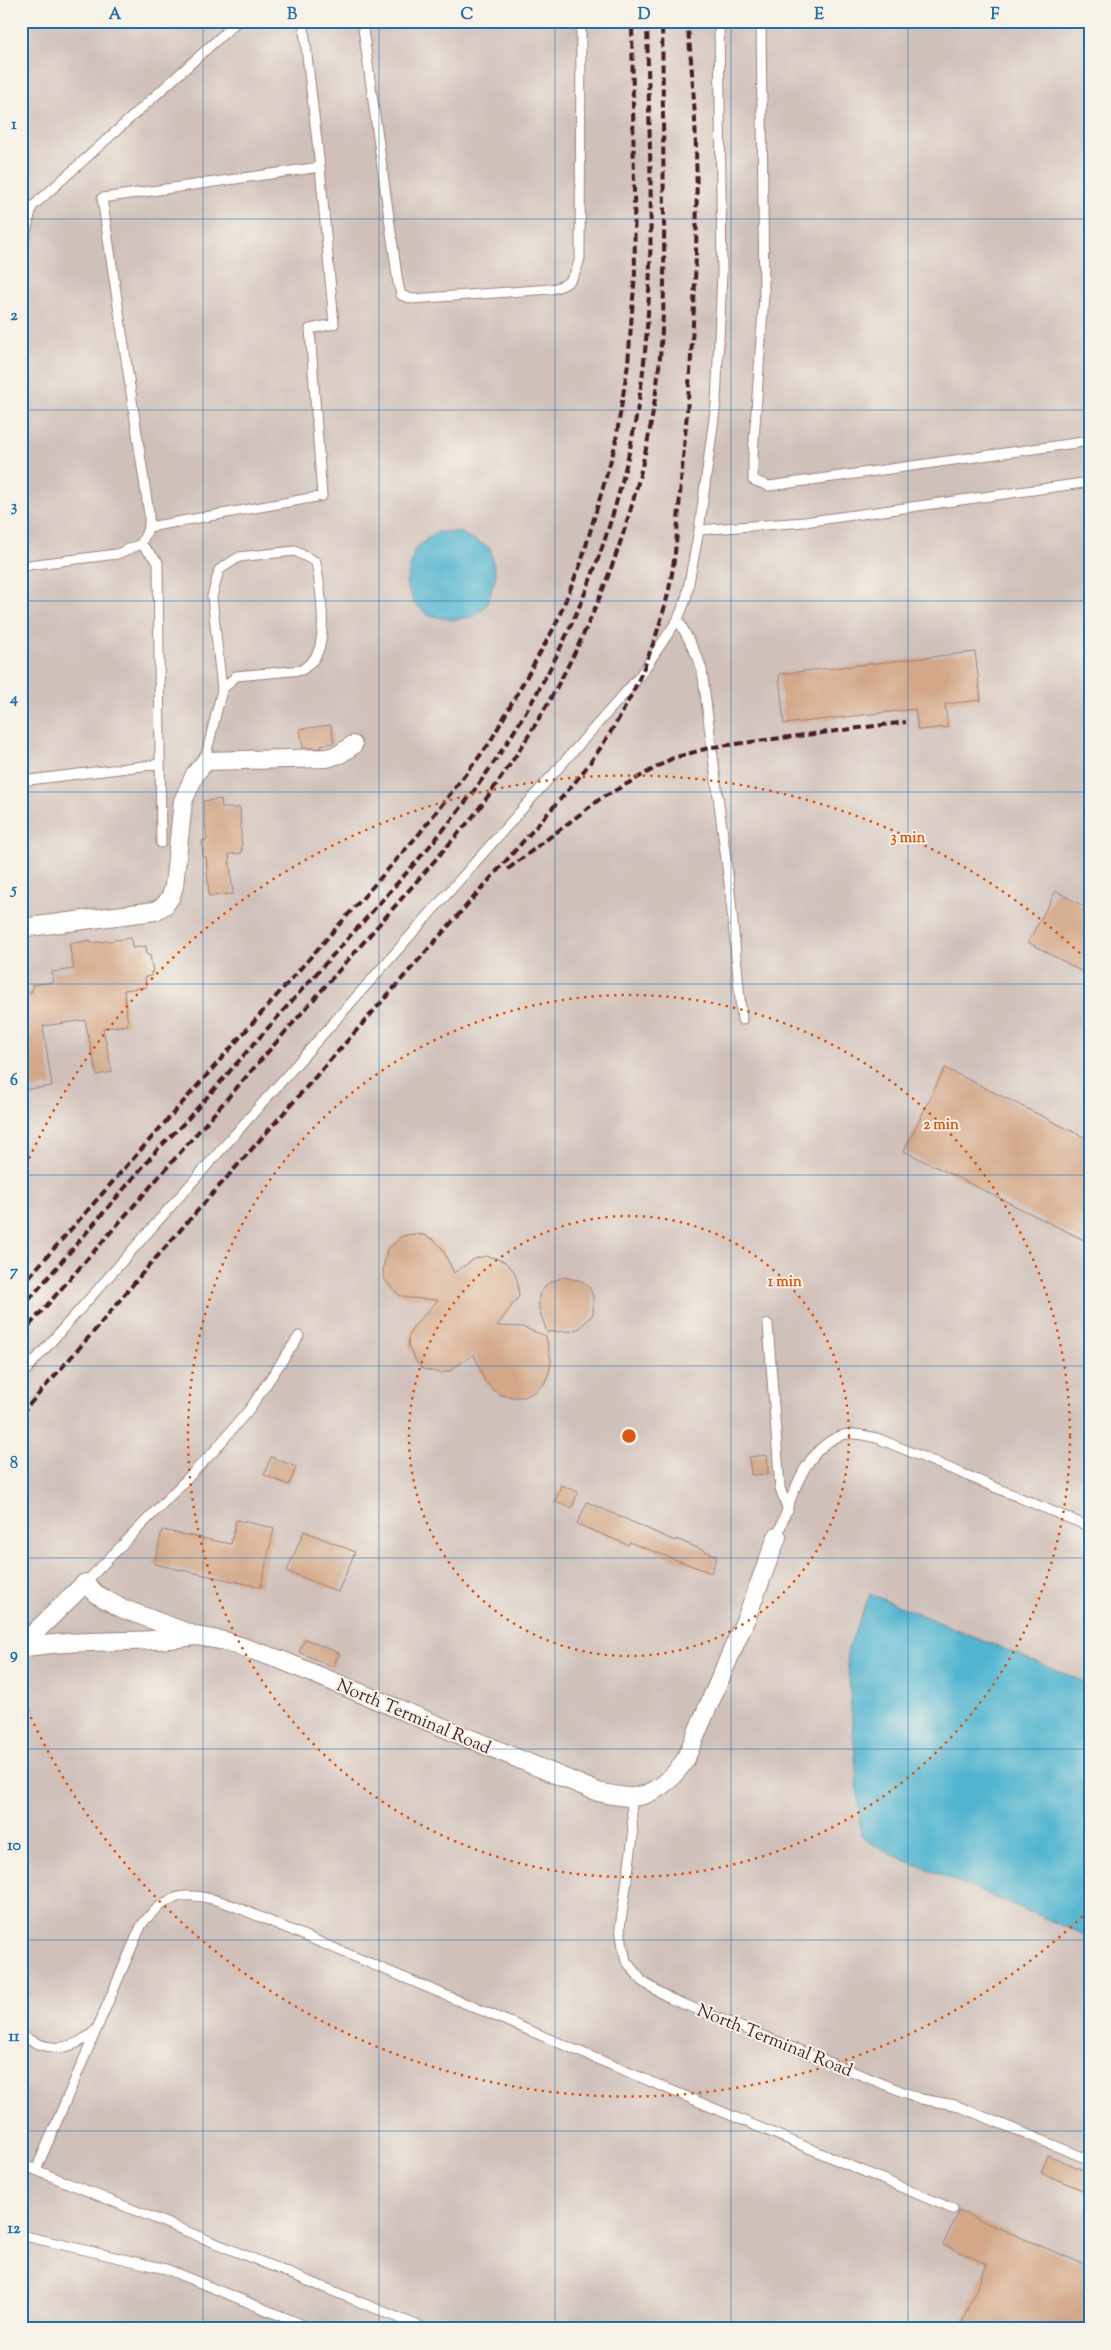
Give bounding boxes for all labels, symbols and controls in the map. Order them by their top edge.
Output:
text: A [109,4,122,27]
text: B [287,4,297,27]
text: C [461,4,474,27]
text: D [638,4,651,27]
text: E [814,4,824,27]
text: F [991,4,1000,27]
text: 1 [11,114,17,137]
text: 2 [10,305,18,328]
text: 3 [11,496,18,519]
text: 4 [9,688,18,711]
text: 3 min [891,828,926,849]
text: 5 [9,879,17,902]
text: 6 [10,1070,18,1093]
text: 2 min [923,1115,959,1136]
text: 7 [10,1261,19,1284]
text: 1 min [768,1272,802,1293]
centre of rings [620,1427,638,1445]
text: 8 [10,1453,18,1476]
text: 9 [10,1644,18,1667]
street label: North Terminal Road [332,1673,495,1762]
text: 10 [7,1835,21,1858]
street label: North Terminal Road [693,1999,856,2085]
text: 11 [9,2026,20,2049]
text: 12 [8,2218,21,2241]

